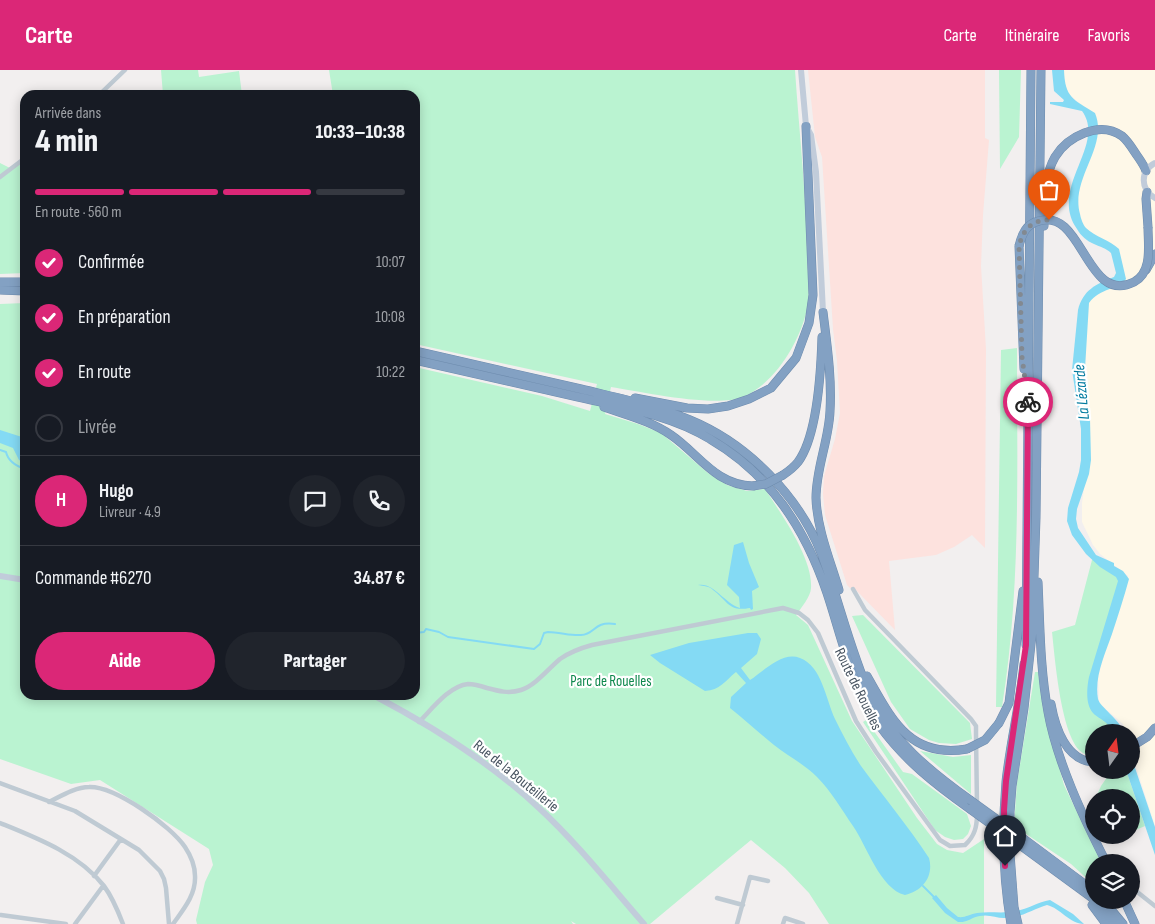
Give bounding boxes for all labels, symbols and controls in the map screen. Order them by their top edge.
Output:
text: Carte [25,21,73,50]
text: Carte [943,25,977,46]
text: Itinéraire [1005,25,1059,46]
text: Favoris [1087,25,1130,46]
text: Arrivée dans [35,104,101,123]
text: 10:33–10:38 [315,121,405,144]
text: 4 min [35,122,98,161]
pin [1028,169,1070,220]
icon: bag [1035,176,1063,204]
text: En route · 560 m [35,203,121,222]
icon: check [35,249,63,277]
text: Confirmée [78,251,144,274]
text: 10:07 [376,253,405,272]
icon: check [35,304,63,332]
text: En préparation [78,306,171,329]
text: 10:08 [375,308,405,327]
icon: check [35,359,63,387]
text: En route [78,361,131,384]
text: 10:22 [376,363,405,382]
water label: La Lézarde [1070,364,1094,420]
courier [1003,377,1053,427]
icon: bike [1014,388,1042,416]
text: Livrée [78,416,116,439]
button: chat [289,475,341,527]
button: phone [353,475,405,527]
text: Hugo [99,480,134,503]
text: H [56,489,66,512]
text: Livreur · 4.9 [99,503,161,522]
text: Commande #6270 [35,567,151,590]
text: 34.87 € [353,567,405,590]
button: Aide [35,632,215,690]
button: Partager [225,632,405,690]
street label: Route de Rouelles [830,645,886,733]
park label: Parc de Rouelles [570,672,652,691]
north arrow [1085,724,1140,779]
map controls [1085,724,1140,909]
street label: Rue de la Bouteillerie [469,736,563,816]
button: locate [1085,789,1140,844]
pin [984,815,1026,866]
icon: home [991,822,1019,850]
button: layers [1085,854,1140,909]

